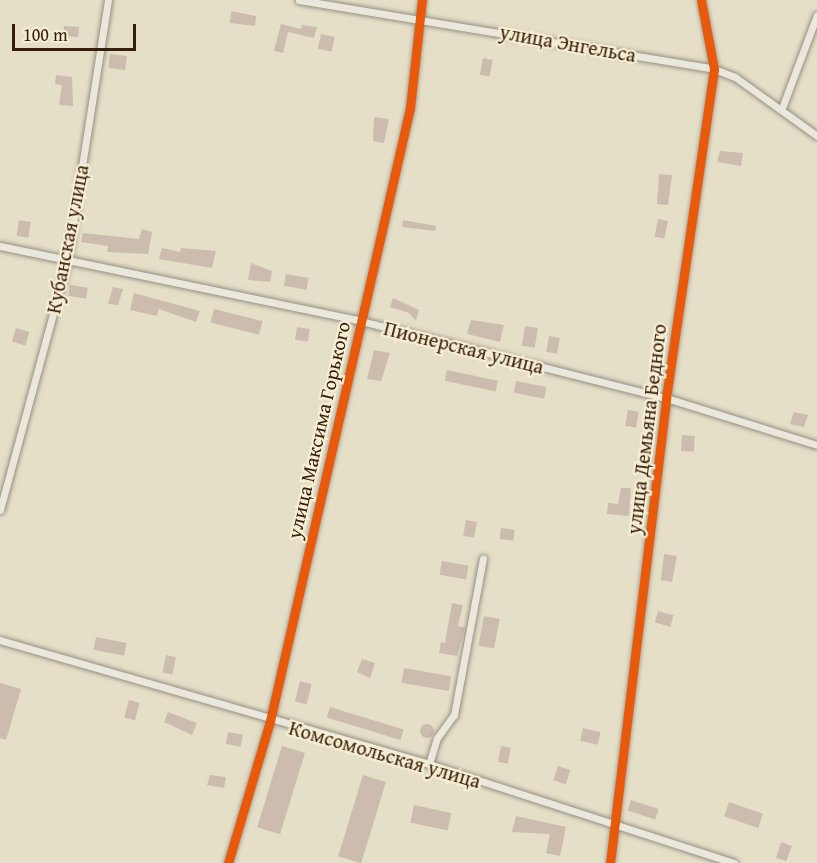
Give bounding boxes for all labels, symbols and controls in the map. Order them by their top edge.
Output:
scale bar [15,12,140,50]
street label: улица Энгельса [498,19,638,67]
text: 100 m [23,21,68,48]
street label: Кубанская улица [41,162,93,316]
street label: Пионерская улица [381,316,547,378]
street label: улица Максима Горького [281,319,355,541]
street label: улица Демьяна Бедного [621,322,671,536]
street label: Комсомольская улица [286,715,484,793]

